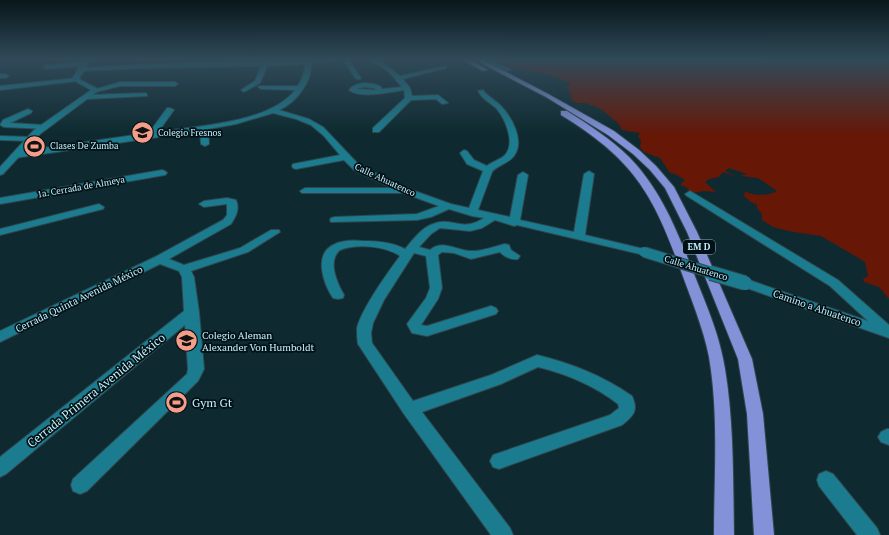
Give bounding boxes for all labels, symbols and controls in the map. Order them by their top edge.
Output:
school or university icon: Colegio Fresnos [130,120,156,146]
place label: Colegio Fresnos [158,127,221,139]
sports icon: Clases De Zumba [22,133,48,159]
place label: Clases De Zumba [50,140,119,152]
street label: Calle Ahuatenco [353,161,417,199]
street label: 1a. Cerrada de Almeya [36,173,126,201]
road number: EM D [683,240,715,254]
street label: Calle Ahuatenco [663,253,729,283]
street label: Cerrada Quinta Avenida México [13,262,145,335]
street label: Camino a Ahuatenco [771,287,863,329]
school or university icon: Colegio Aleman Alexander Von Humboldt [174,328,200,354]
street label: Cerrada Primera Avenida México [24,329,168,450]
place label: Colegio Aleman Alexander Von Humboldt [202,329,314,354]
sports icon: Gym Gt [163,389,189,415]
place label: Gym Gt [192,395,233,410]

